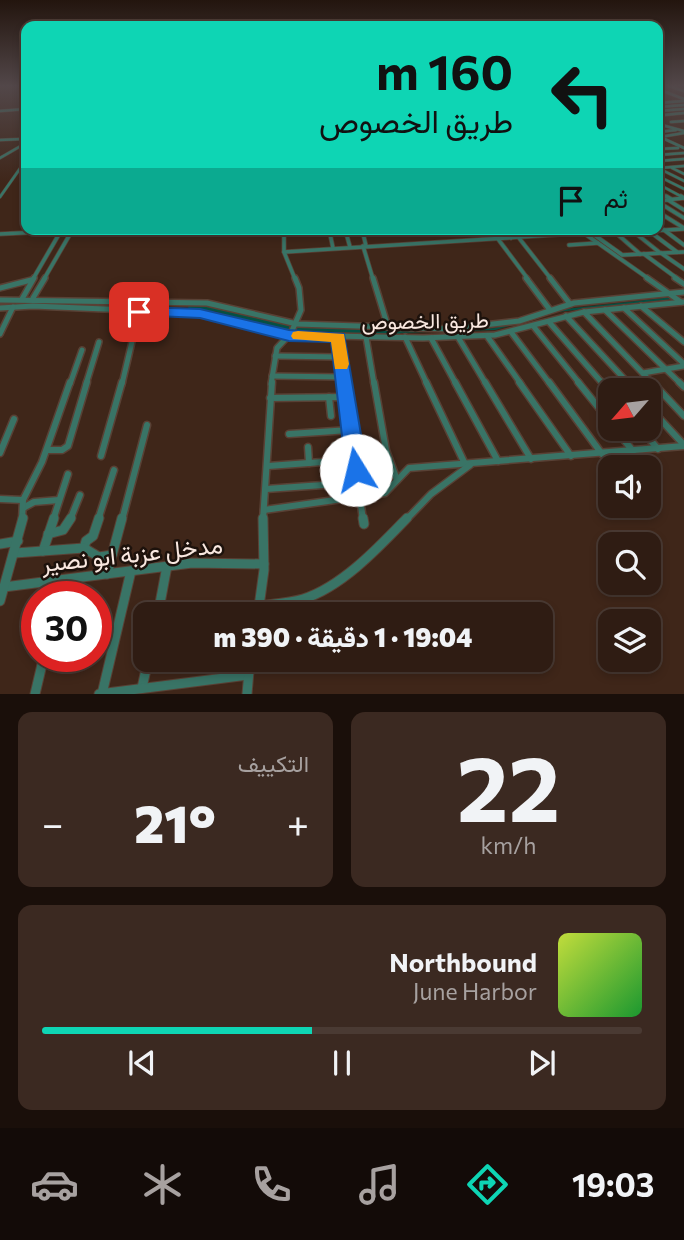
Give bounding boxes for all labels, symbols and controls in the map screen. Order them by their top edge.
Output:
text: 160 m [376,40,513,100]
icon: left [537,49,628,140]
text: طريق الخصوص [319,100,513,140]
icon: arrive [552,182,590,220]
text: ثم [604,182,628,213]
pin [109,282,169,342]
icon: arrive [120,293,158,331]
street label: طريق الخصوص [361,306,489,336]
north arrow [598,378,662,441]
map controls [598,378,661,672]
position arrow [319,433,393,507]
button: sound [598,455,661,518]
street label: مدخل عزبة ابو نصير [39,529,224,579]
button: search [598,532,661,595]
speed limit sign: 30 [21,581,112,672]
button: layers [598,609,661,672]
text: 19:04 · 1 دقيقة · 390 m [214,621,472,652]
text: 22 [457,729,560,841]
text: التكييف [238,749,309,777]
text: 21° [134,790,216,854]
text: − [42,799,64,846]
text: + [287,799,309,846]
text: km/h [481,831,536,859]
text: Northbound [389,946,537,977]
text: June Harbor [413,977,537,1005]
icon: previous [123,1044,161,1082]
icon: pause [323,1044,361,1082]
icon: next [523,1044,561,1082]
icon: car [30,1160,79,1209]
icon: climate [138,1160,187,1209]
icon: phone [247,1160,296,1209]
icon: music [355,1160,404,1209]
icon: directions [463,1160,512,1209]
text: 19:03 [572,1164,654,1204]

